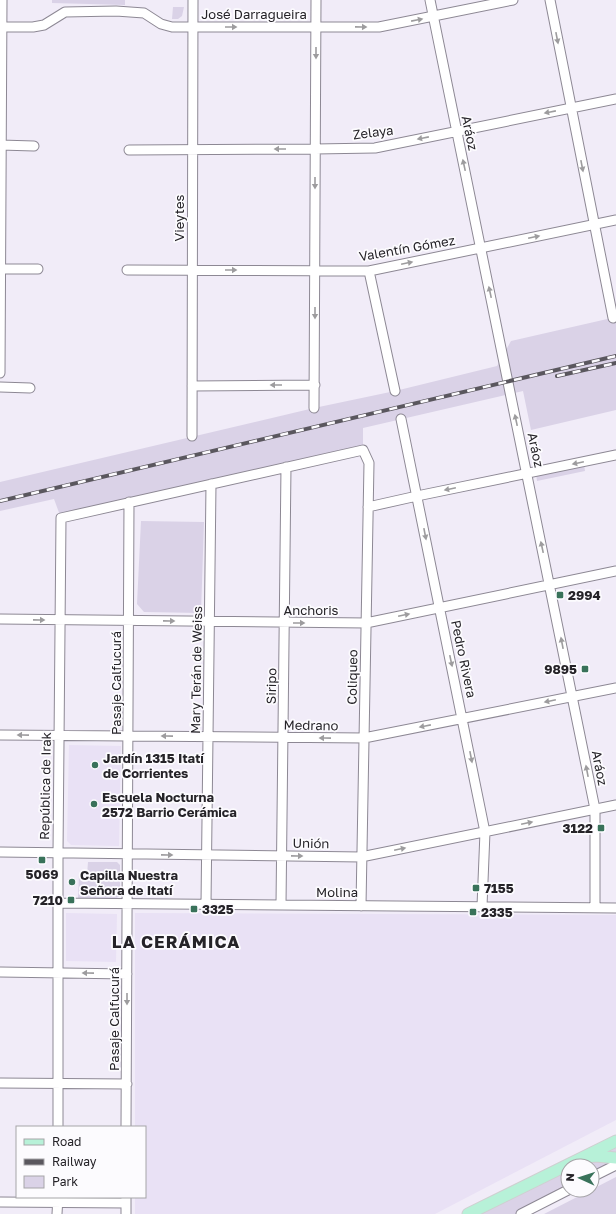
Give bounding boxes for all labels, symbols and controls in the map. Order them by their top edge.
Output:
street label: José Darragueira [201,6,307,22]
one-way arrow [411,16,423,22]
one-way arrow [225,24,238,30]
one-way arrow [355,24,368,30]
one-way arrow [554,32,560,44]
one-way arrow [313,47,319,60]
one-way arrow [544,110,556,116]
street label: Aráoz [458,114,482,152]
street label: Zelaya [352,122,394,142]
one-way arrow [417,135,429,141]
one-way arrow [273,146,286,152]
one-way arrow [460,159,466,171]
one-way arrow [580,160,586,172]
one-way arrow [312,177,318,190]
street label: Vieytes [171,195,187,241]
street label: Valentín Gómez [358,232,457,264]
one-way arrow [528,233,541,239]
one-way arrow [401,259,413,265]
one-way arrow [225,267,238,273]
one-way arrow [486,286,492,298]
one-way arrow [312,307,318,320]
one-way arrow [269,382,282,388]
one-way arrow [513,413,519,426]
street label: Aráoz [524,431,548,469]
one-way arrow [572,460,584,466]
one-way arrow [444,486,457,492]
one-way arrow [423,528,429,540]
one-way arrow [539,541,545,553]
place label: 2994 [568,587,601,603]
marker: 2994 [555,590,565,600]
street label: Anchoris [283,602,339,618]
street label: Mary Terán de Weiss [187,606,205,734]
one-way arrow [398,612,410,618]
one-way arrow [33,617,46,623]
one-way arrow [163,618,176,624]
street label: Pedro Rivera [448,619,480,699]
one-way arrow [293,620,306,626]
street label: Pasaje Calfucurá [108,631,124,735]
one-way arrow [558,637,564,650]
street label: Coliqueo [344,649,360,705]
one-way arrow [449,655,455,667]
place label: 9895 [544,661,577,677]
marker: 9895 [580,664,590,674]
street label: Siripo [263,668,279,704]
one-way arrow [544,699,556,705]
street label: Medrano [283,717,339,733]
one-way arrow [419,724,431,730]
street label: República de Irak [36,731,54,840]
one-way arrow [16,732,29,738]
one-way arrow [160,733,173,739]
one-way arrow [318,735,331,741]
street label: Aráoz [589,749,611,787]
place label: Jardín 1315 Itatí de Corrientes [103,750,205,781]
one-way arrow [468,751,474,763]
marker: Jardín 1315 Itatí de Corrientes [90,760,100,770]
one-way arrow [584,765,590,777]
place label: Escuela Nocturna 2572 Barrio Cerámica [102,789,237,820]
marker: Escuela Nocturna 2572 Barrio Cerámica [89,799,99,809]
one-way arrow [521,820,533,826]
place label: 3122 [563,820,593,836]
marker: 3122 [596,823,606,833]
street label: Unión [292,835,330,851]
one-way arrow [393,846,406,852]
one-way arrow [161,851,173,858]
one-way arrow [291,853,304,859]
marker: 5069 [37,855,47,865]
place label: 5069 [26,866,58,882]
place label: Capilla Nuestra Señora de Itatí [80,867,178,898]
marker: Capilla Nuestra Señora de Itatí [67,877,77,887]
place label: 7155 [484,880,514,896]
marker: 7155 [471,883,481,893]
street label: Molina [316,884,358,900]
place label: 7210 [33,892,63,908]
marker: 7210 [66,895,76,905]
place label: 3325 [202,901,234,917]
marker: 3325 [189,904,199,914]
place label: 2335 [481,904,513,920]
marker: 2335 [468,907,478,917]
district label: LA CERÁMICA [112,931,240,952]
street label: Pasaje Calfucurá [106,967,122,1071]
one-way arrow [81,970,94,976]
one-way arrow [124,993,130,1006]
legend [16,1126,146,1198]
text: Road [52,1134,81,1149]
text: Railway [52,1154,97,1169]
north arrow [560,1158,600,1198]
text: N [563,1173,576,1182]
text: Park [52,1174,78,1189]

